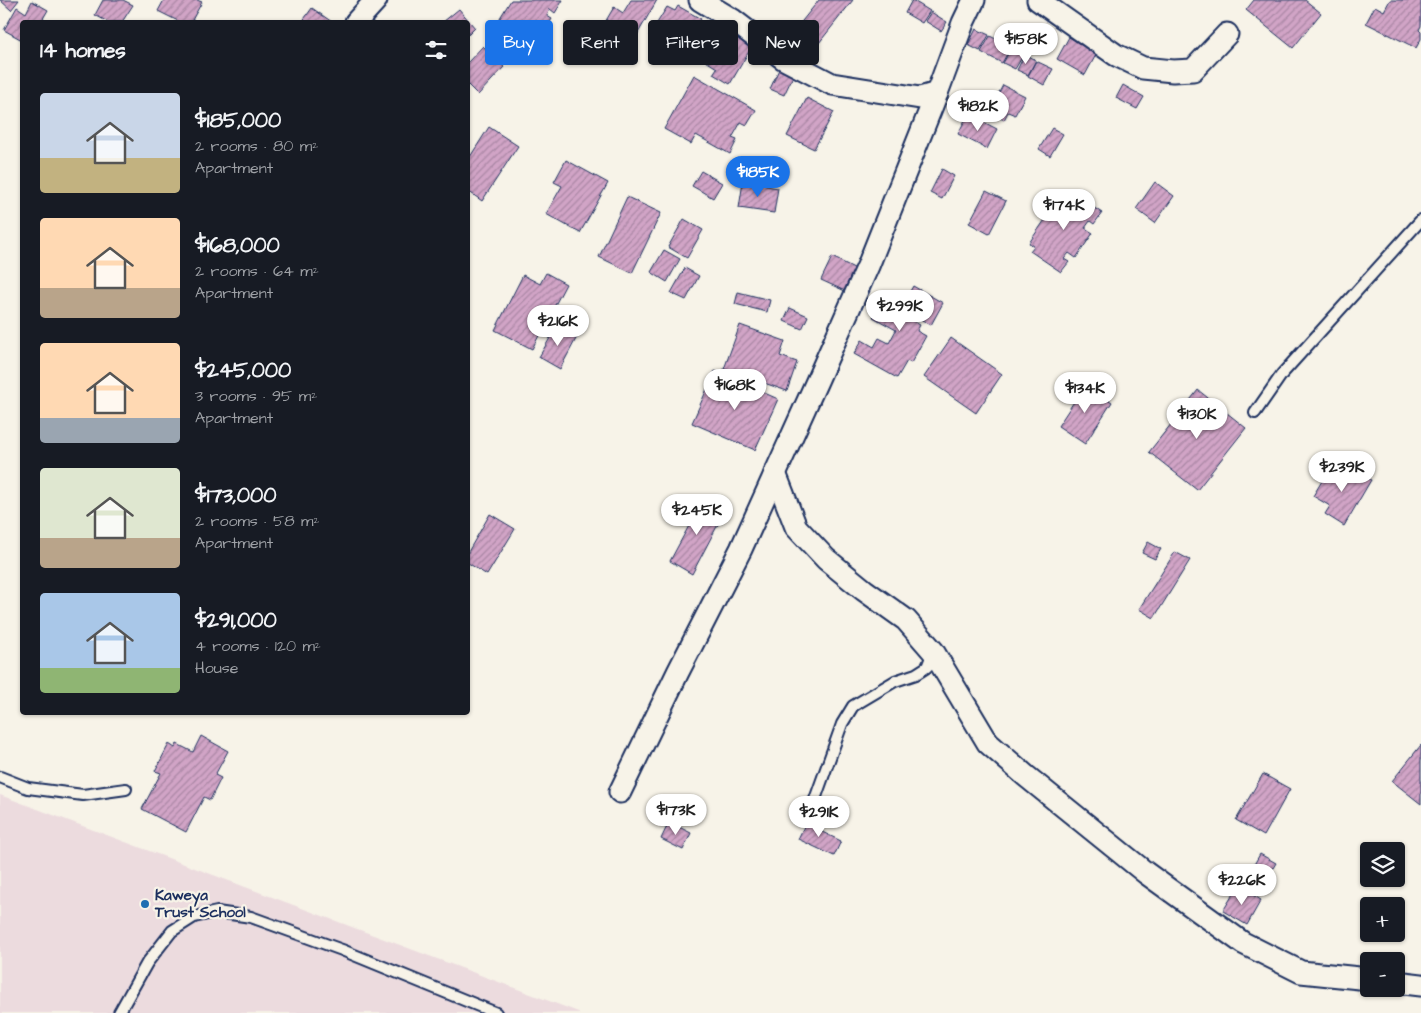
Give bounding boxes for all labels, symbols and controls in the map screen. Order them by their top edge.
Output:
chip: Buy [485,20,553,65]
chip: Rent [563,20,638,65]
chip: Filters [648,20,738,65]
chip: New [748,20,819,65]
pin: $158K [991,22,1061,65]
text: $158K [1005,28,1047,50]
text: 14 homes [40,36,126,65]
icon: filters [422,36,450,64]
pin: $182K [943,90,1013,132]
text: $182K [958,95,998,117]
text: $185,000 [195,106,281,135]
icon: home [80,113,140,173]
text: 2 rooms · 80 m² [195,135,318,157]
pin: $185K [723,156,793,198]
text: Apartment [195,157,273,179]
text: $185K [737,161,779,183]
pin: $174K [1029,188,1099,231]
text: $174K [1043,194,1085,216]
text: $168,000 [195,231,280,260]
icon: home [80,238,140,298]
text: 2 rooms · 64 m² [195,260,319,282]
text: Apartment [195,282,273,304]
pin: $299K [865,290,935,332]
text: $299K [877,295,923,317]
pin: $216K [523,304,593,347]
text: $216K [538,310,578,332]
text: $245,000 [195,356,291,385]
icon: home [80,363,140,423]
pin: $168K [700,368,770,411]
pin: $134K [1050,372,1120,414]
text: $168K [714,374,756,396]
text: $134K [1065,377,1105,399]
text: 3 rooms · 95 m² [195,385,317,407]
pin: $130K [1162,398,1232,440]
text: $130K [1178,403,1216,425]
text: Apartment [195,407,273,429]
pin: $239K [1307,450,1377,493]
text: $239K [1320,456,1365,478]
text: $173,000 [195,481,276,510]
icon: home [80,488,140,548]
pin: $245K [662,494,732,536]
text: $245K [672,499,722,521]
text: 2 rooms · 58 m² [195,510,320,532]
text: Apartment [195,532,273,554]
text: $291,000 [195,606,277,635]
icon: home [80,613,140,673]
text: 4 rooms · 120 m² [195,635,321,657]
text: House [195,657,239,679]
pin: $173K [641,794,711,836]
pin: $291K [784,796,854,838]
text: $173K [657,799,695,821]
text: $291K [800,801,838,823]
map controls [1360,842,1405,997]
button: layers [1360,842,1405,887]
pin: $226K [1207,864,1277,906]
text: $226K [1219,869,1265,891]
place label: Kaweya Trust School [154,885,246,923]
button: + [1360,897,1405,942]
marker: Kaweya Trust School [139,898,151,910]
button: − [1360,952,1405,997]

